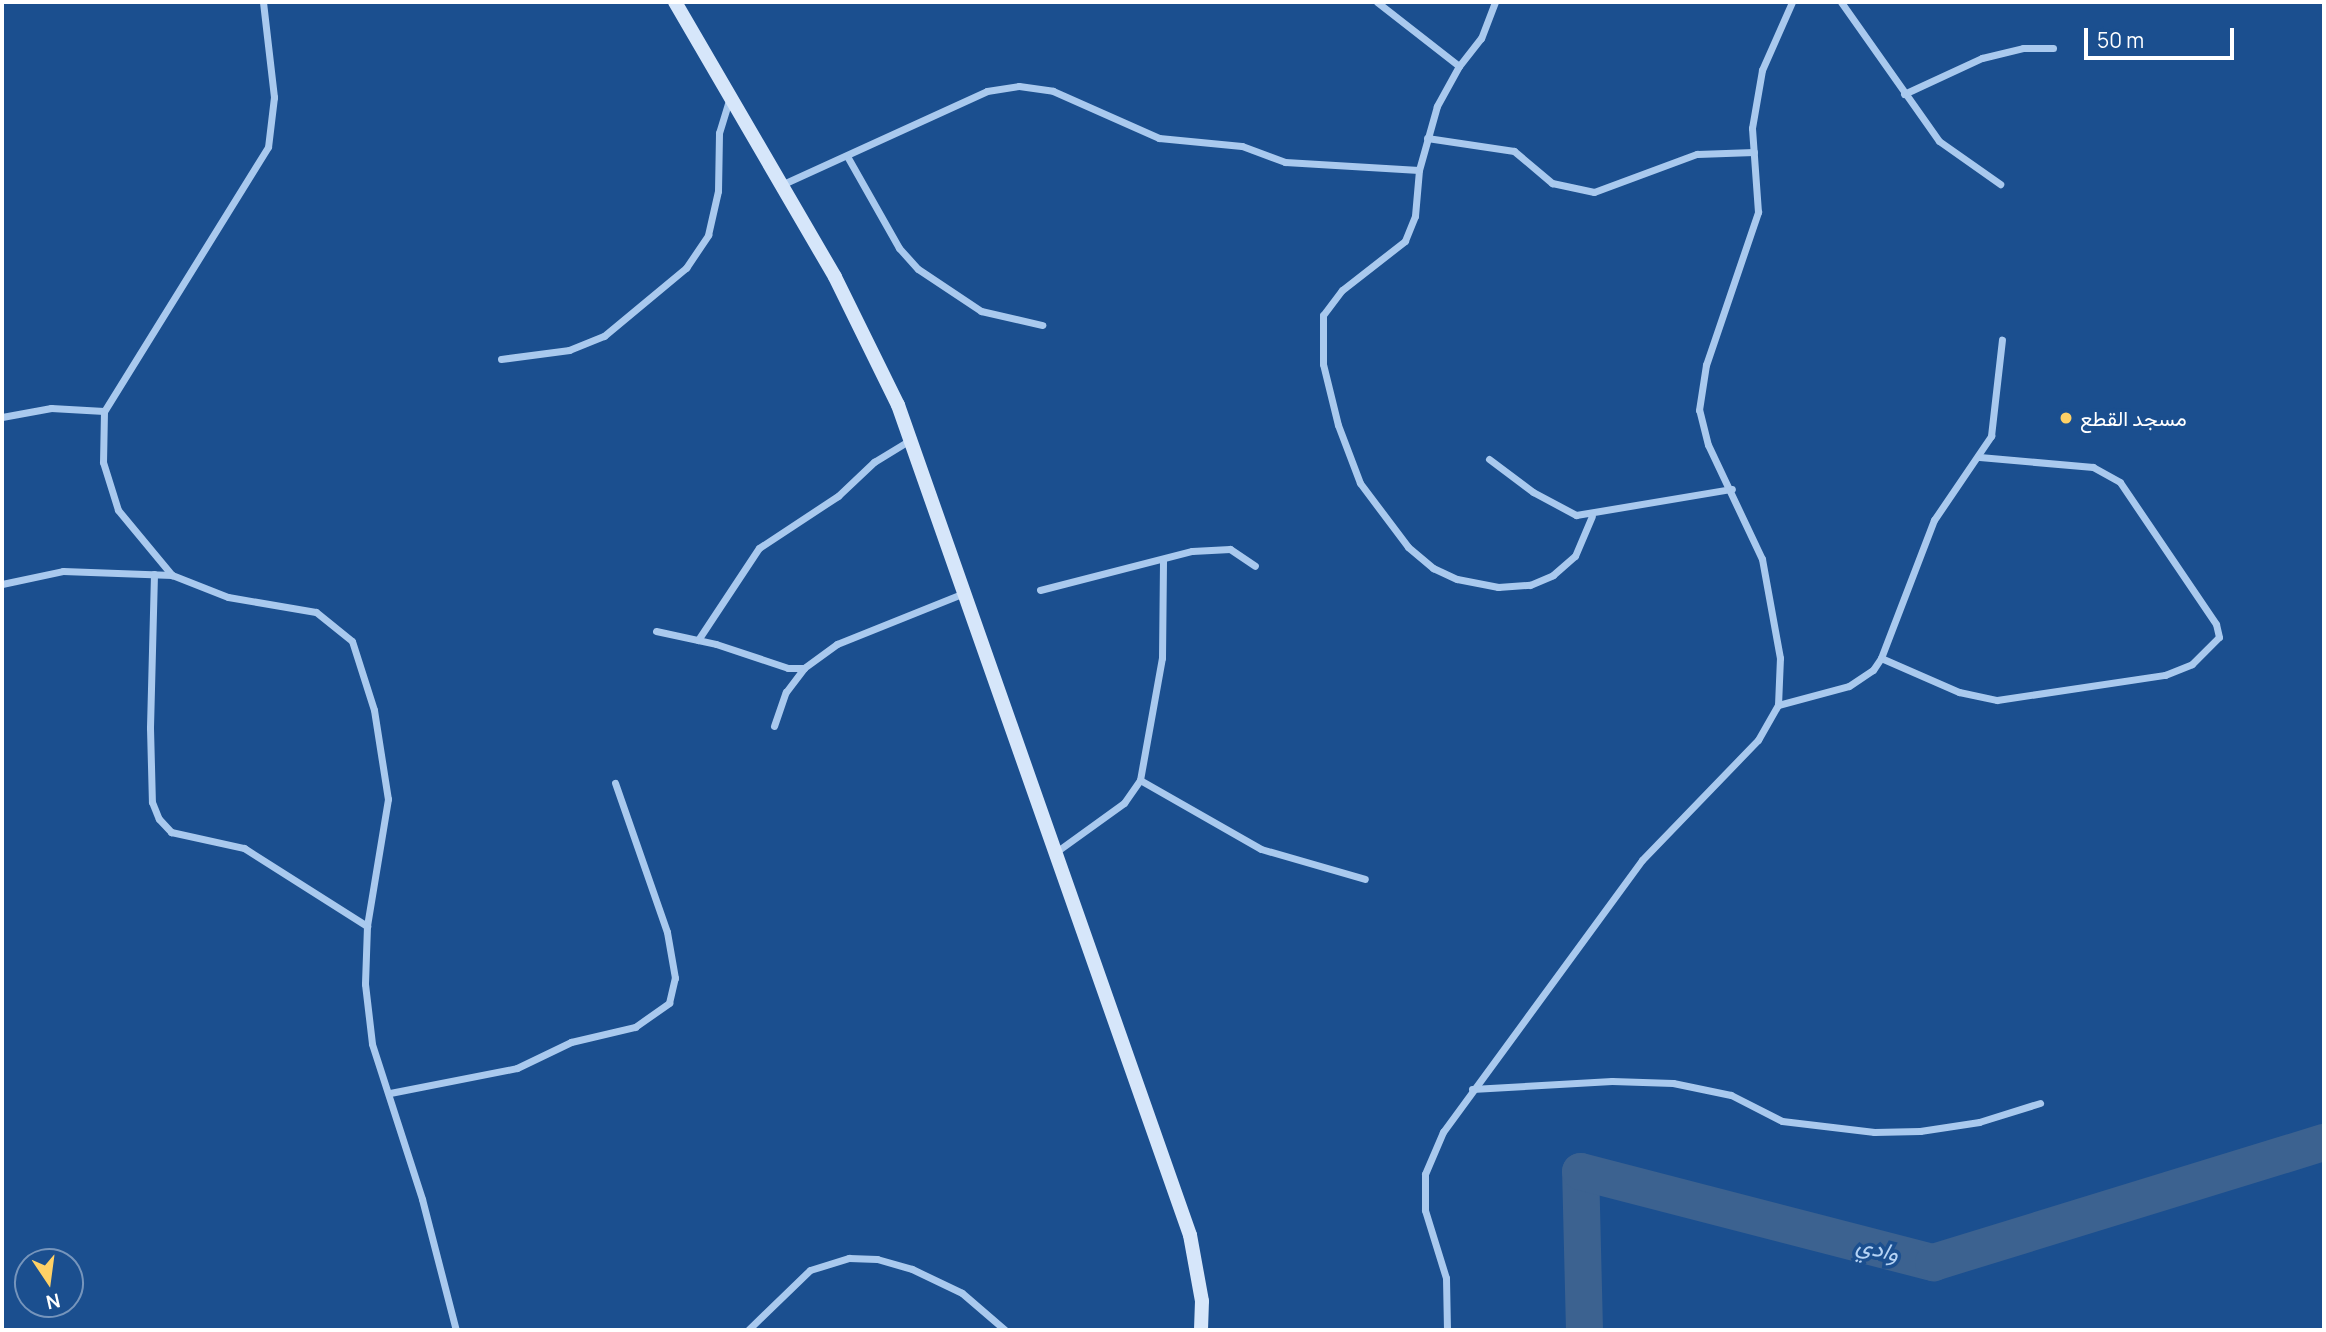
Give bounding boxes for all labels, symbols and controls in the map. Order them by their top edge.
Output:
scale bar [2088,14,2238,58]
text: 50 m [2097,26,2144,54]
place label: مسجد القطع [2080,405,2187,431]
marker: مسجد القطع [2058,410,2074,426]
water label: وادي [1854,1229,1902,1267]
north arrow [14,1248,84,1318]
text: N [44,1287,63,1316]

